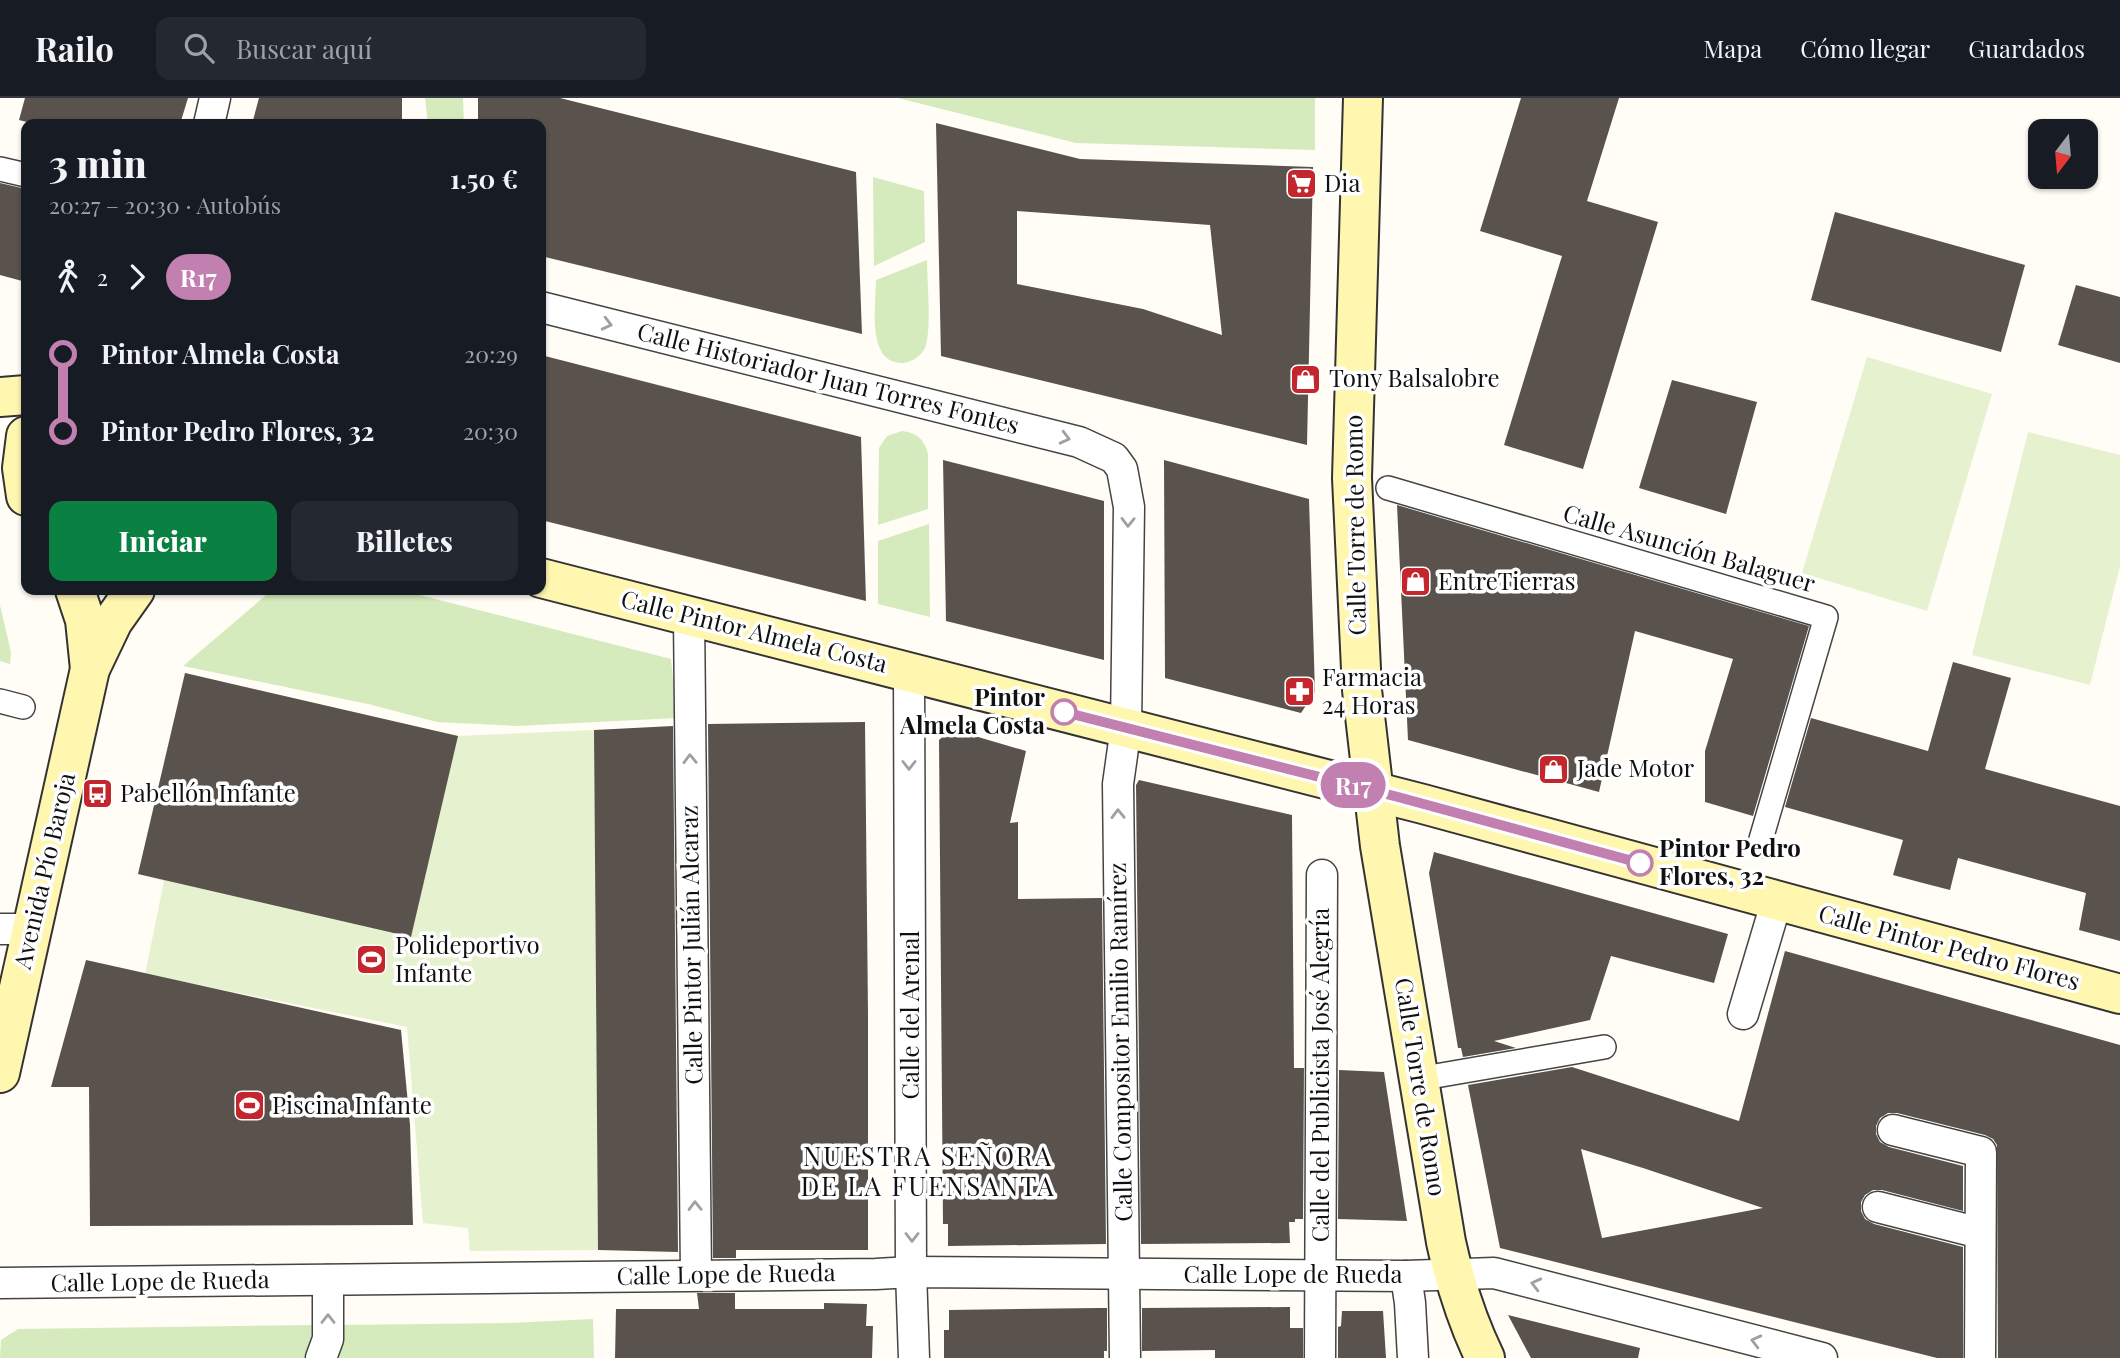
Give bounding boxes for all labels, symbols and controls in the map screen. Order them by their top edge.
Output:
search box [156,17,646,80]
text: Railo [35,26,114,70]
icon: search [180,29,218,67]
text: Buscar aquí [236,31,372,66]
text: Mapa [1704,32,1762,64]
text: Cómo llegar [1800,32,1930,64]
text: Guardados [1968,32,2085,64]
north arrow [2028,119,2098,189]
map controls [2028,119,2098,189]
text: 3 min [49,137,147,188]
text: 1.50 € [450,161,518,196]
place label: Dia [1324,166,1360,198]
supermarket icon: Dia [1284,167,1318,201]
text: 20:27 – 20:30 · Autobús [49,189,281,220]
icon: walk [49,258,87,296]
icon: forward [118,258,156,296]
text: 2 [97,261,108,292]
text: R17 [180,261,217,293]
street label: Calle Historiador Juan Torres Fontes [634,314,1023,440]
one-way arrow [601,316,613,330]
text: Pintor Almela Costa [101,336,339,371]
text: 20:29 [464,338,518,369]
place label: Tony Balsalobre [1329,361,1500,393]
shop icon: Tony Balsalobre [1289,362,1323,396]
text: Pintor Pedro Flores, 32 [101,413,374,448]
street label: Calle Torre de Romo [1336,414,1372,636]
text: 20:30 [463,415,518,446]
one-way arrow [1059,430,1071,444]
street label: Calle Asunción Balaguer [1560,496,1820,598]
button: Iniciar [49,501,277,581]
button: Billetes [291,501,518,581]
one-way arrow [1121,517,1136,528]
place label: EntreTierras [1438,564,1576,596]
shop icon: EntreTierras [1398,565,1432,599]
street label: Calle Pintor Almela Costa [618,581,891,679]
place label: Farmacia 24 Horas [1322,660,1422,720]
pharmacy icon: Farmacia 24 Horas [1282,675,1316,709]
place label: Pintor Almela Costa [899,680,1046,740]
marker: Pintor Almela Costa [1051,699,1077,725]
place label: Jade Motor [1576,751,1695,783]
shop icon: Jade Motor [1537,752,1571,786]
one-way arrow [682,753,698,763]
one-way arrow [901,760,917,770]
line badge: R17 [1313,762,1393,808]
street label: Avenida Pío Baroja [5,769,81,973]
text: R17 [1335,769,1371,801]
place label: Pabellón Infante [120,776,296,808]
bus stop icon: Pabellón Infante [80,777,114,811]
street label: Calle Pintor Julián Alcaraz [672,805,708,1085]
one-way arrow [1110,808,1126,818]
place label: Pintor Pedro Flores, 32 [1659,831,1801,891]
marker: Pintor Pedro Flores, 32 [1627,850,1653,876]
street label: Calle Compositor Emilio Ramírez [1100,862,1138,1222]
street label: Calle Pintor Pedro Flores [1816,896,2083,996]
street label: Calle del Publicista José Alegría [1303,908,1335,1242]
place label: Polideportivo Infante [395,928,540,988]
street label: Calle del Arenal [893,930,925,1099]
sports icon: Polideportivo Infante [355,943,389,977]
street label: Calle Torre de Romo [1389,975,1455,1198]
place label: Piscina Infante [272,1088,432,1120]
sports icon: Piscina Infante [232,1089,266,1123]
district label: NUESTRA SEÑORA DE LA FUENSANTA [800,1138,1056,1203]
one-way arrow [688,1201,703,1212]
one-way arrow [904,1232,920,1243]
street label: Calle Lope de Rueda [616,1255,836,1291]
street label: Calle Lope de Rueda [1184,1257,1403,1289]
street label: Calle Lope de Rueda [50,1262,270,1298]
one-way arrow [1530,1278,1542,1292]
one-way arrow [320,1314,336,1324]
one-way arrow [1750,1335,1762,1349]

